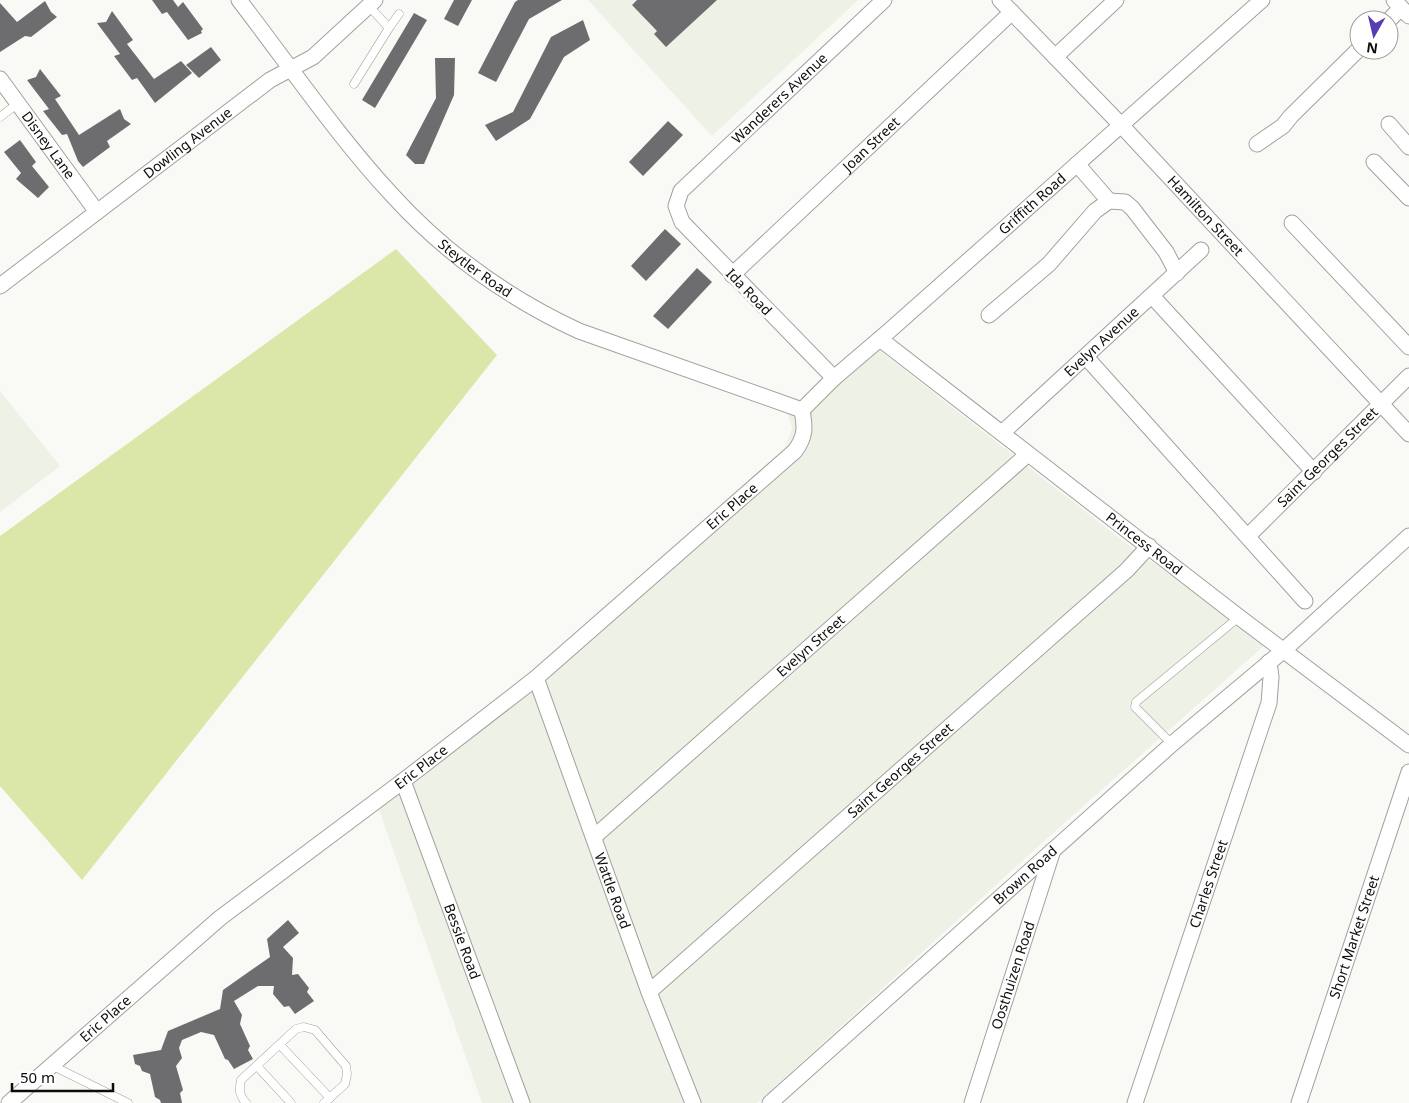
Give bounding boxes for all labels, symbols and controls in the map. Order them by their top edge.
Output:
north arrow [1349,10,1399,60]
text: N [1365,38,1379,59]
street label: Wanderers Avenue [727,48,831,148]
street label: Dowling Avenue [139,102,236,182]
street label: Disney Lane [18,107,80,183]
street label: Joan Street [837,112,903,177]
street label: Griffith Road [994,169,1070,239]
street label: Hamilton Street [1164,171,1248,260]
street label: Steytler Road [435,234,516,301]
street label: Ida Road [722,264,777,319]
street label: Evelyn Avenue [1060,302,1143,380]
street label: Saint Georges Street [1273,402,1382,511]
street label: Eric Place [702,478,761,534]
street label: Princess Road [1102,507,1187,579]
street label: Evelyn Street [772,610,849,681]
street label: Saint Georges Street [843,718,957,822]
street label: Eric Place [390,740,451,793]
street label: Charles Street [1184,837,1232,931]
street label: Brown Road [989,841,1061,908]
street label: Wattle Road [591,850,635,931]
street label: Short Market Street [1324,873,1383,1001]
street label: Bessie Road [440,901,485,982]
street label: Oosthuizen Road [986,919,1039,1032]
street label: Eric Place [75,991,135,1046]
scale bar [12,1060,114,1092]
text: 50 m [20,1067,55,1087]

